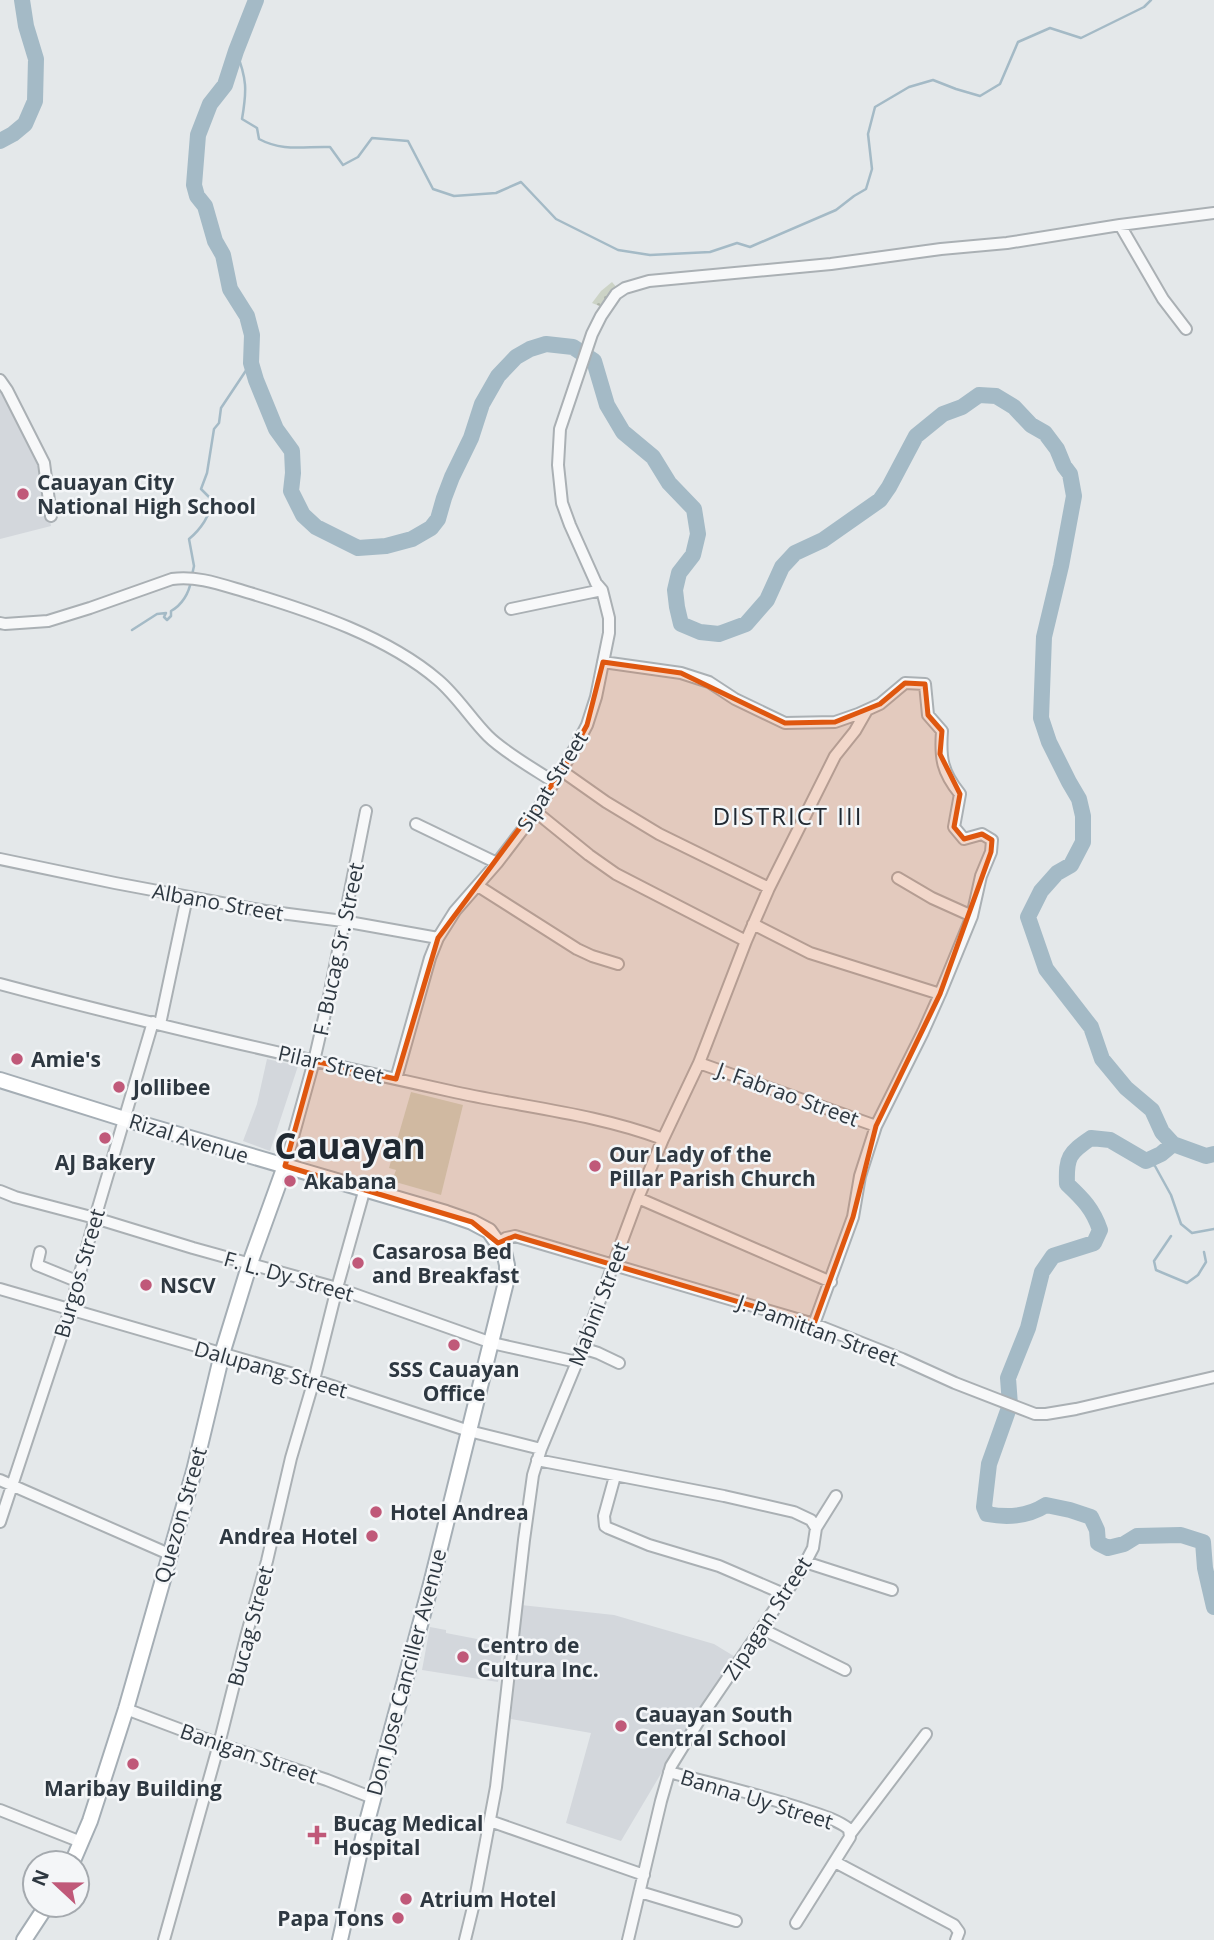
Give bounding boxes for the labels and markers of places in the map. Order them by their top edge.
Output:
place label: Cauayan City National High School [37,468,256,520]
marker: Cauayan City National High School [15,486,31,502]
place label: Amie's [31,1045,101,1073]
marker: Amie's [9,1051,25,1067]
place label: Jollibee [131,1073,210,1101]
marker: Jollibee [111,1079,127,1095]
marker: AJ Bakery [97,1130,113,1146]
place label: Our Lady of the Pillar Parish Church [609,1140,816,1192]
place label: AJ Bakery [55,1148,155,1176]
marker: Our Lady of the Pillar Parish Church [587,1158,603,1174]
place label: Akabana [304,1167,397,1195]
marker: Akabana [282,1173,298,1189]
place label: Casarosa Bed and Breakfast [372,1237,519,1289]
marker: Casarosa Bed and Breakfast [350,1255,366,1271]
place label: NSCV [160,1271,216,1299]
marker: NSCV [138,1277,154,1293]
marker: SSS Cauayan Office [446,1337,462,1353]
place label: SSS Cauayan Office [388,1355,520,1407]
place label: Hotel Andrea [390,1498,529,1526]
marker: Hotel Andrea [368,1504,384,1520]
place label: Andrea Hotel [219,1522,358,1550]
marker: Andrea Hotel [364,1528,380,1544]
place label: Centro de Cultura Inc. [477,1631,599,1683]
marker: Centro de Cultura Inc. [455,1649,471,1665]
place label: Cauayan South Central School [635,1700,793,1752]
marker: Cauayan South Central School [613,1718,629,1734]
marker: Maribay Building [125,1756,141,1772]
place label: Maribay Building [44,1774,222,1802]
place label: Bucag Medical Hospital [333,1809,484,1861]
marker: Bucag Medical Hospital [307,1825,327,1845]
place label: Atrium Hotel [420,1885,556,1913]
marker: Atrium Hotel [398,1891,414,1907]
place label: Papa Tons [277,1904,384,1932]
marker: Papa Tons [390,1910,406,1926]

